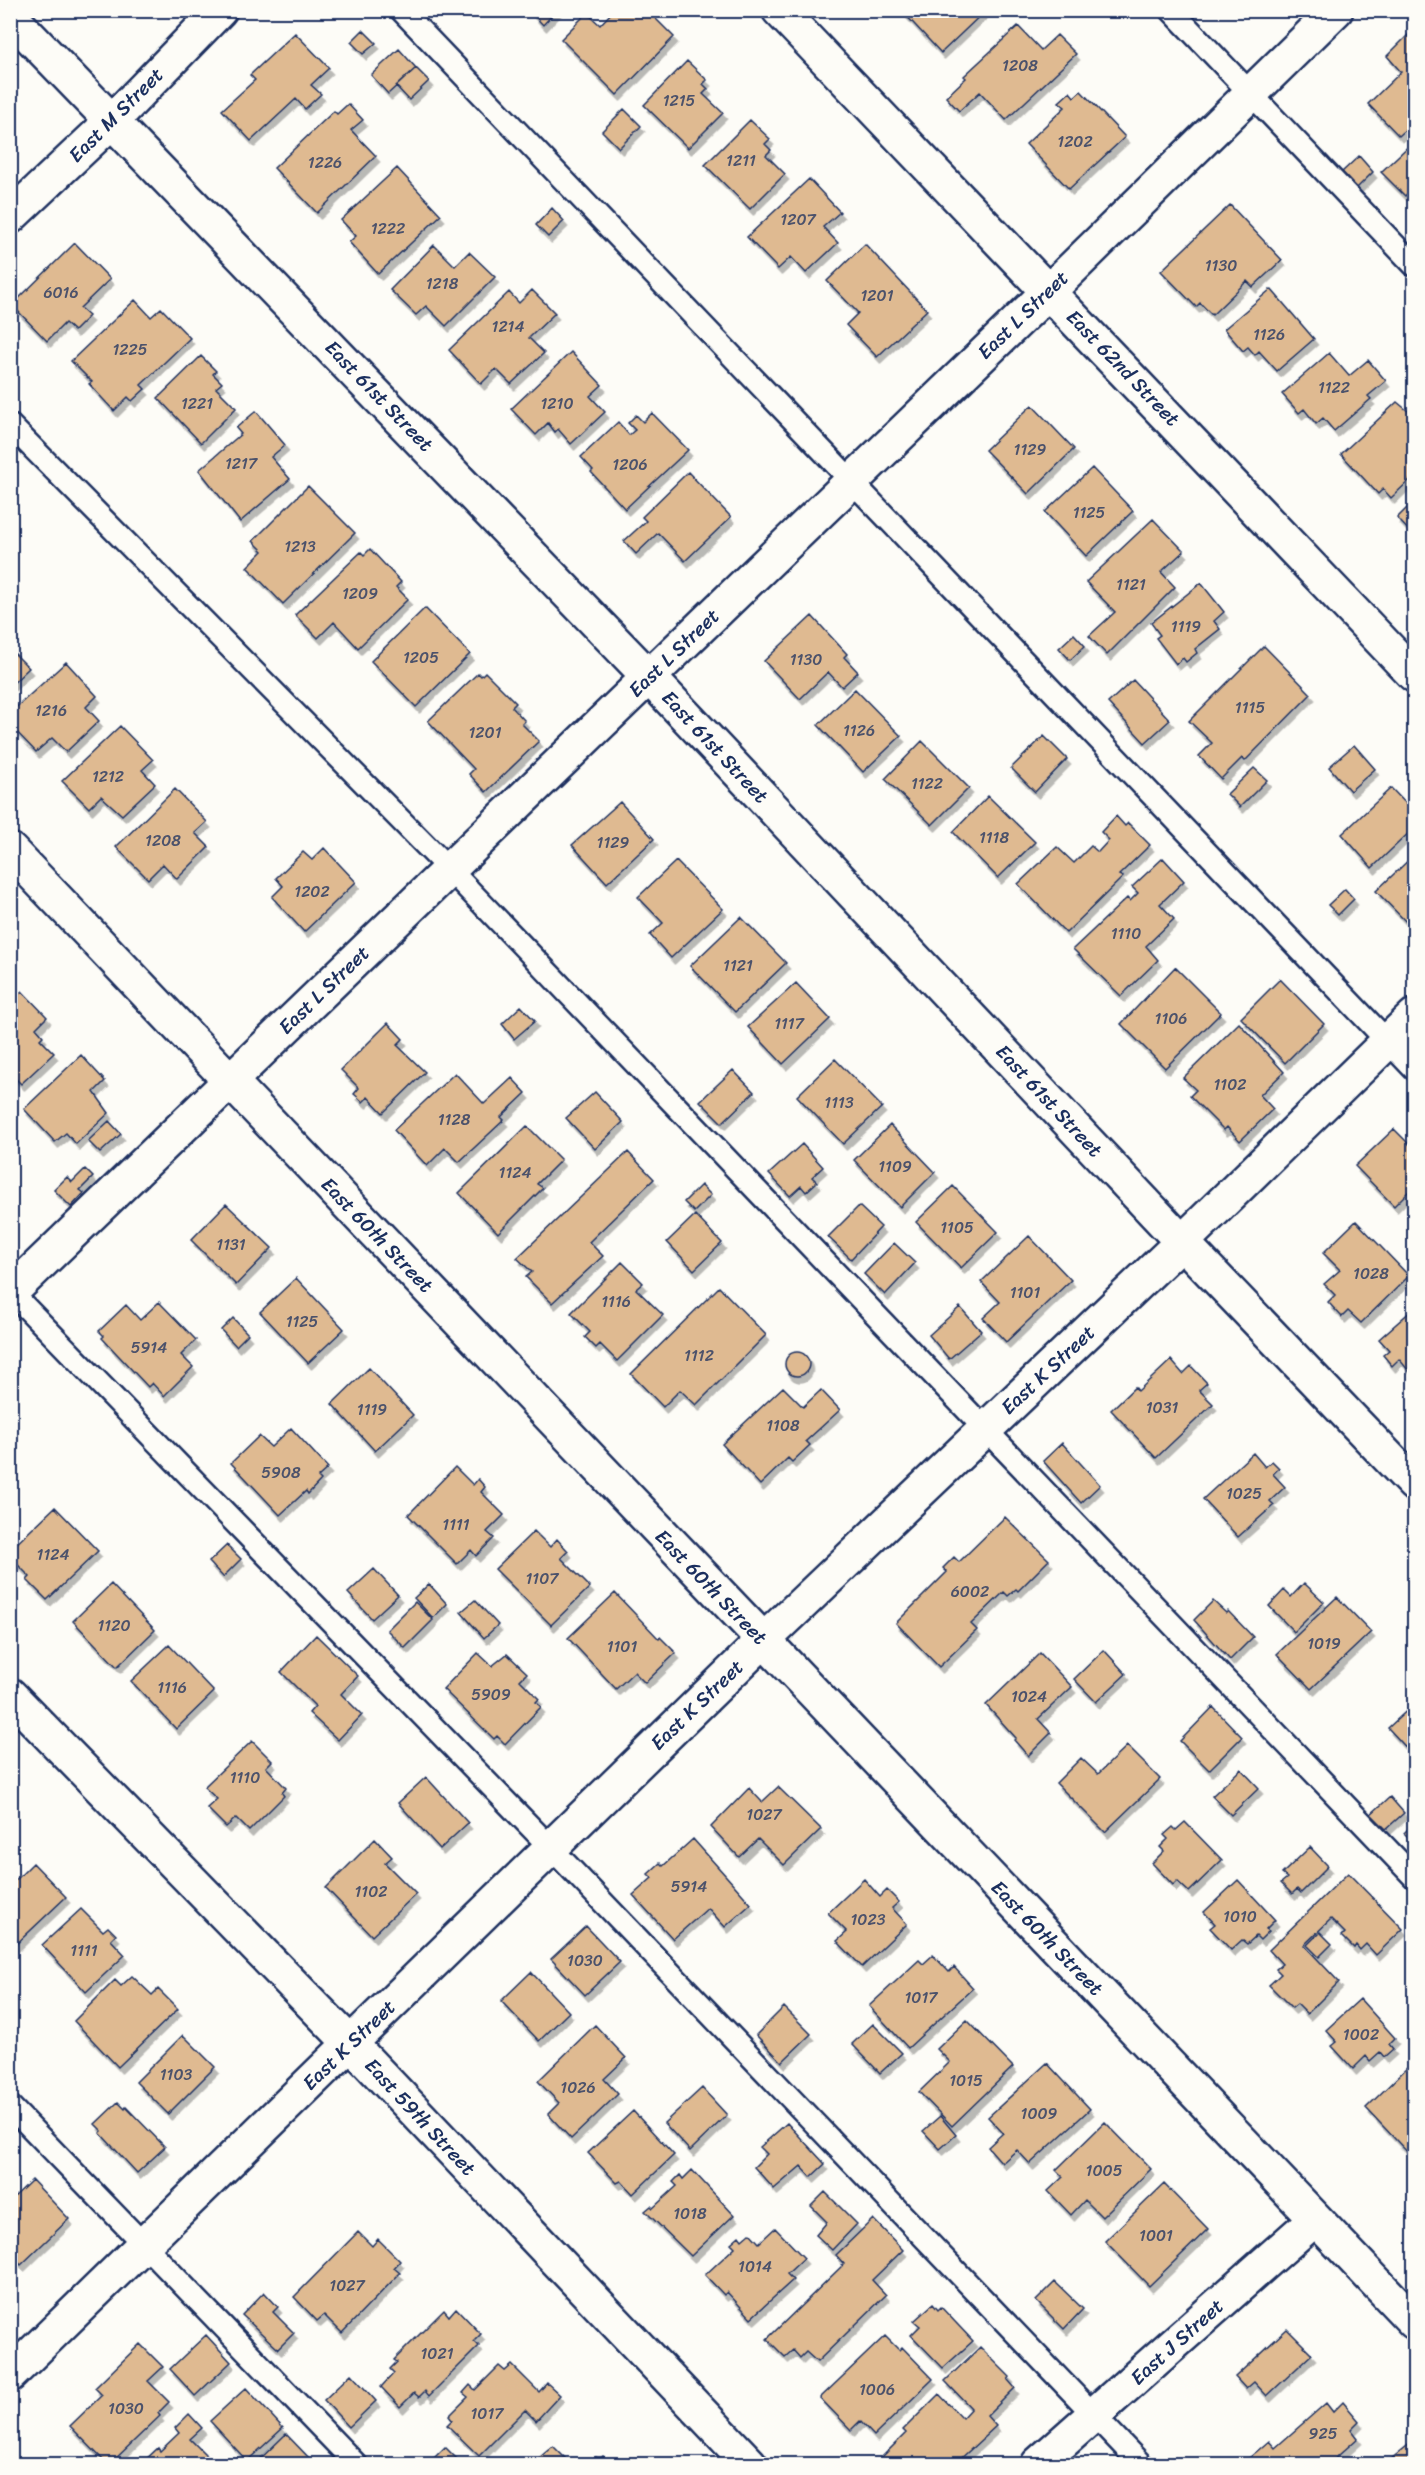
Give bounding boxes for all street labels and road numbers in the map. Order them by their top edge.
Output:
street label: East M Street [60,59,172,171]
street label: East L Street [969,262,1077,368]
street label: East 62nd Street [1057,301,1189,435]
street label: East 61st Street [316,332,442,461]
street label: East L Street [620,600,728,706]
street label: East 61st Street [653,682,777,812]
street label: East L Street [270,937,378,1043]
street label: East 61st Street [987,1036,1111,1166]
street label: East 60th Street [312,1169,442,1302]
street label: East K Street [992,1316,1104,1424]
street label: East 60th Street [646,1521,776,1654]
street label: East K Street [642,1651,752,1759]
street label: East 60th Street [982,1872,1112,2005]
street label: East K Street [294,1991,404,2099]
street label: East 59th Street [356,2050,485,2184]
street label: East J Street [1122,2290,1232,2394]

